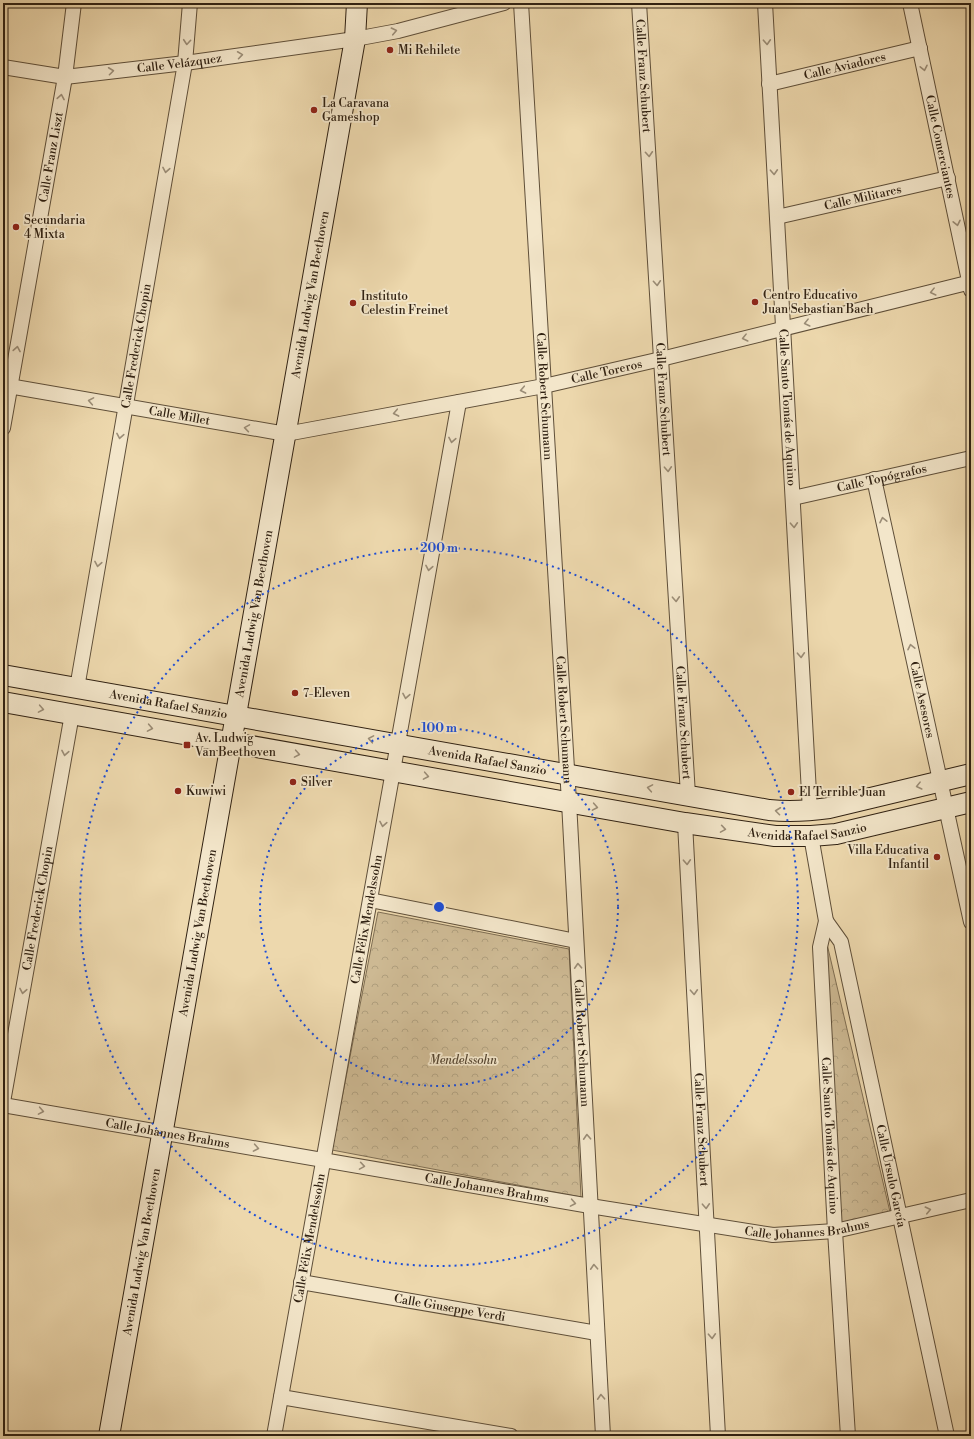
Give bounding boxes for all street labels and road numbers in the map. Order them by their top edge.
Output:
street label: Calle Franz Schubert [632,19,654,134]
street label: Calle Aviadores [803,49,887,83]
street label: Calle Velázquez [136,51,223,77]
street label: Calle Comerciantes [922,94,958,200]
street label: Calle Franz Liszt [36,110,67,204]
street label: Calle Militares [823,182,903,214]
street label: Avenida Ludwig Van Beethoven [288,210,333,380]
street label: Calle Frederick Chopin [118,283,155,410]
street label: Calle Santo Tomás de Aquino [775,328,799,487]
street label: Calle Robert Schumann [533,332,555,461]
street label: Calle Franz Schubert [652,342,674,457]
street label: Calle Toreros [570,357,644,387]
street label: Calle Millet [147,403,212,429]
street label: Calle Topógrafos [836,461,928,496]
street label: Avenida Ludwig Van Beethoven [232,529,276,700]
street label: Calle Robert Schumann [552,655,575,784]
street label: Calle Asesores [906,660,938,740]
street label: Calle Franz Schubert [672,665,694,781]
street label: Avenida Rafael Sanzio [107,687,229,722]
street label: Avenida Rafael Sanzio [426,743,548,779]
street label: Avenida Rafael Sanzio [746,820,869,844]
street label: Calle Frederick Chopin [20,845,56,972]
street label: Avenida Ludwig Van Beethoven [176,848,220,1019]
street label: Calle Félix Mendelssohn [348,853,386,985]
street label: Calle Robert Schumann [571,979,592,1107]
street label: Calle Santo Tomás de Aquino [818,1057,841,1215]
street label: Calle Franz Schubert [690,1072,712,1188]
street label: Calle Johannes Brahms [104,1116,231,1152]
street label: Calle Úrsulo García [872,1123,909,1230]
street label: Avenida Ludwig Van Beethoven [120,1167,164,1338]
street label: Calle Johannes Brahms [424,1171,550,1207]
street label: Calle Félix Mendelssohn [291,1172,329,1304]
street label: Calle Johannes Brahms [743,1216,871,1243]
street label: Calle Giuseppe Verdi [393,1291,507,1325]

